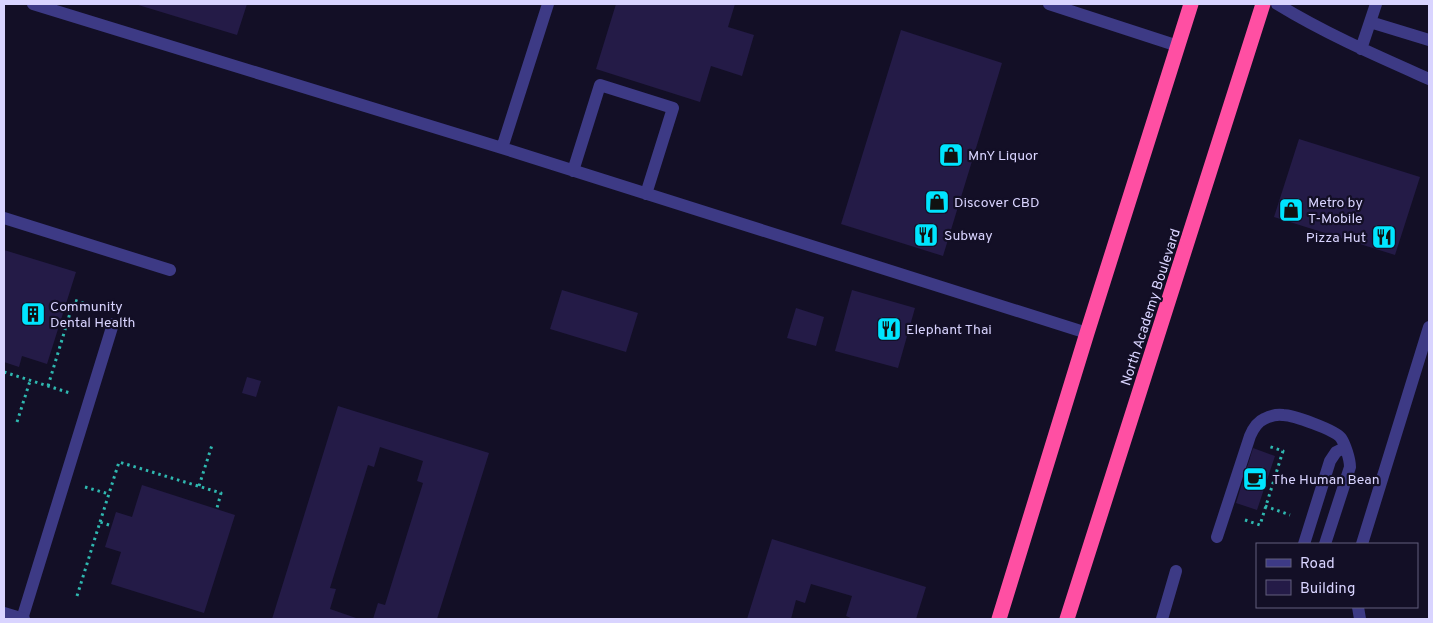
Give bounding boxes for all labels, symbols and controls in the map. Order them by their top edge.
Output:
shop icon: MnY Liquor [938,142,964,168]
place label: MnY Liquor [968,148,1039,165]
shop icon: Discover CBD [924,189,950,215]
place label: Discover CBD [954,195,1040,212]
place label: Metro by T-Mobile [1308,195,1363,228]
shop icon: Metro by T-Mobile [1278,197,1304,223]
restaurant icon: Subway [913,222,939,248]
restaurant icon: Pizza Hut [1371,224,1397,250]
street label: North Academy Boulevard [1118,227,1185,388]
place label: Subway [944,228,993,245]
place label: Pizza Hut [1306,230,1366,247]
place label: Community Dental Health [50,299,135,332]
building icon: Community Dental Health [20,301,46,327]
restaurant icon: Elephant Thai [876,316,902,342]
place label: Elephant Thai [906,322,992,339]
cafe icon: The Human Bean [1242,466,1268,492]
place label: The Human Bean [1272,472,1380,489]
legend [1256,543,1418,608]
text: Road [1300,555,1335,574]
text: Building [1300,580,1355,599]

